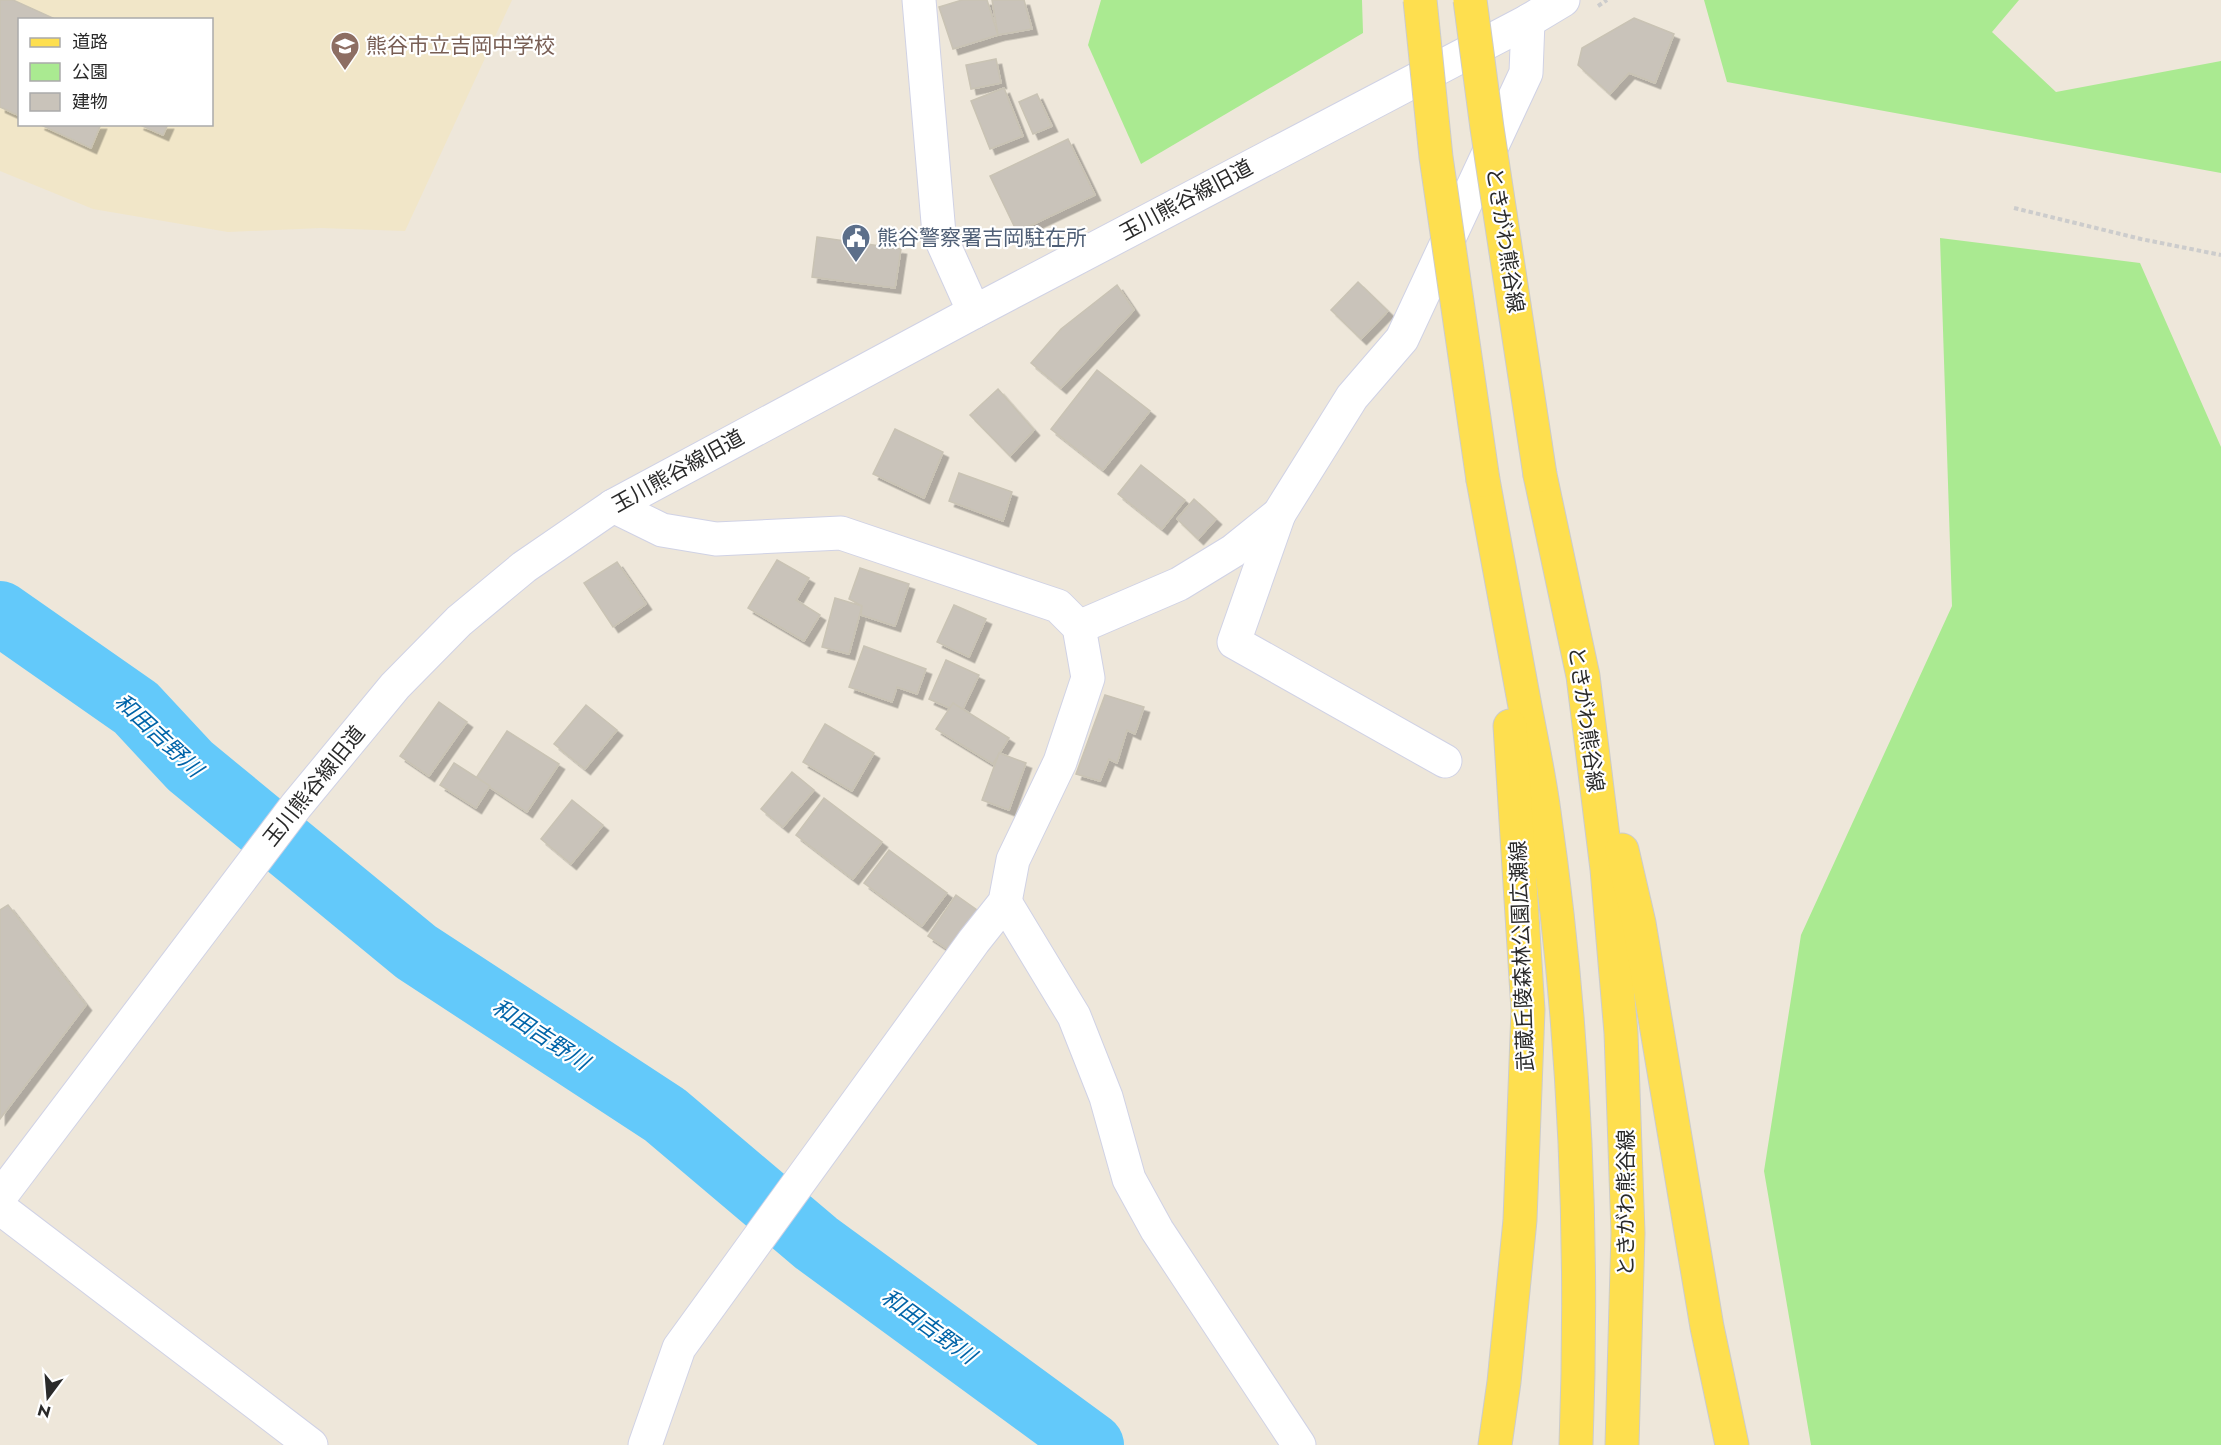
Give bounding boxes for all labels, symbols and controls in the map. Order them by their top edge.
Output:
legend [18,18,213,126]
text: 道路 [72,29,108,55]
school or university icon: 熊谷市立吉岡中学校 [329,30,361,72]
place label: 熊谷市立吉岡中学校 [366,31,555,61]
text: 公園 [72,59,108,85]
text: 建物 [72,89,108,115]
street label: 玉川熊谷線旧道 [1114,152,1258,248]
street label: ときがわ熊谷線 [1479,165,1531,315]
public building icon: 熊谷警察署吉岡駐在所 [840,222,872,264]
place label: 熊谷警察署吉岡駐在所 [877,223,1087,253]
street label: 玉川熊谷線旧道 [606,422,750,520]
street label: ときがわ熊谷線 [1561,644,1611,794]
water label: 和田吉野川 [108,686,212,786]
street label: 玉川熊谷線旧道 [256,719,372,853]
street label: 武蔵丘陵森林公園広瀬線 [1503,840,1541,1072]
water label: 和田吉野川 [486,991,598,1078]
street label: ときがわ熊谷線 [1611,1130,1641,1277]
water label: 和田吉野川 [875,1281,985,1372]
north arrow [18,1367,78,1427]
text: N [35,1398,53,1424]

